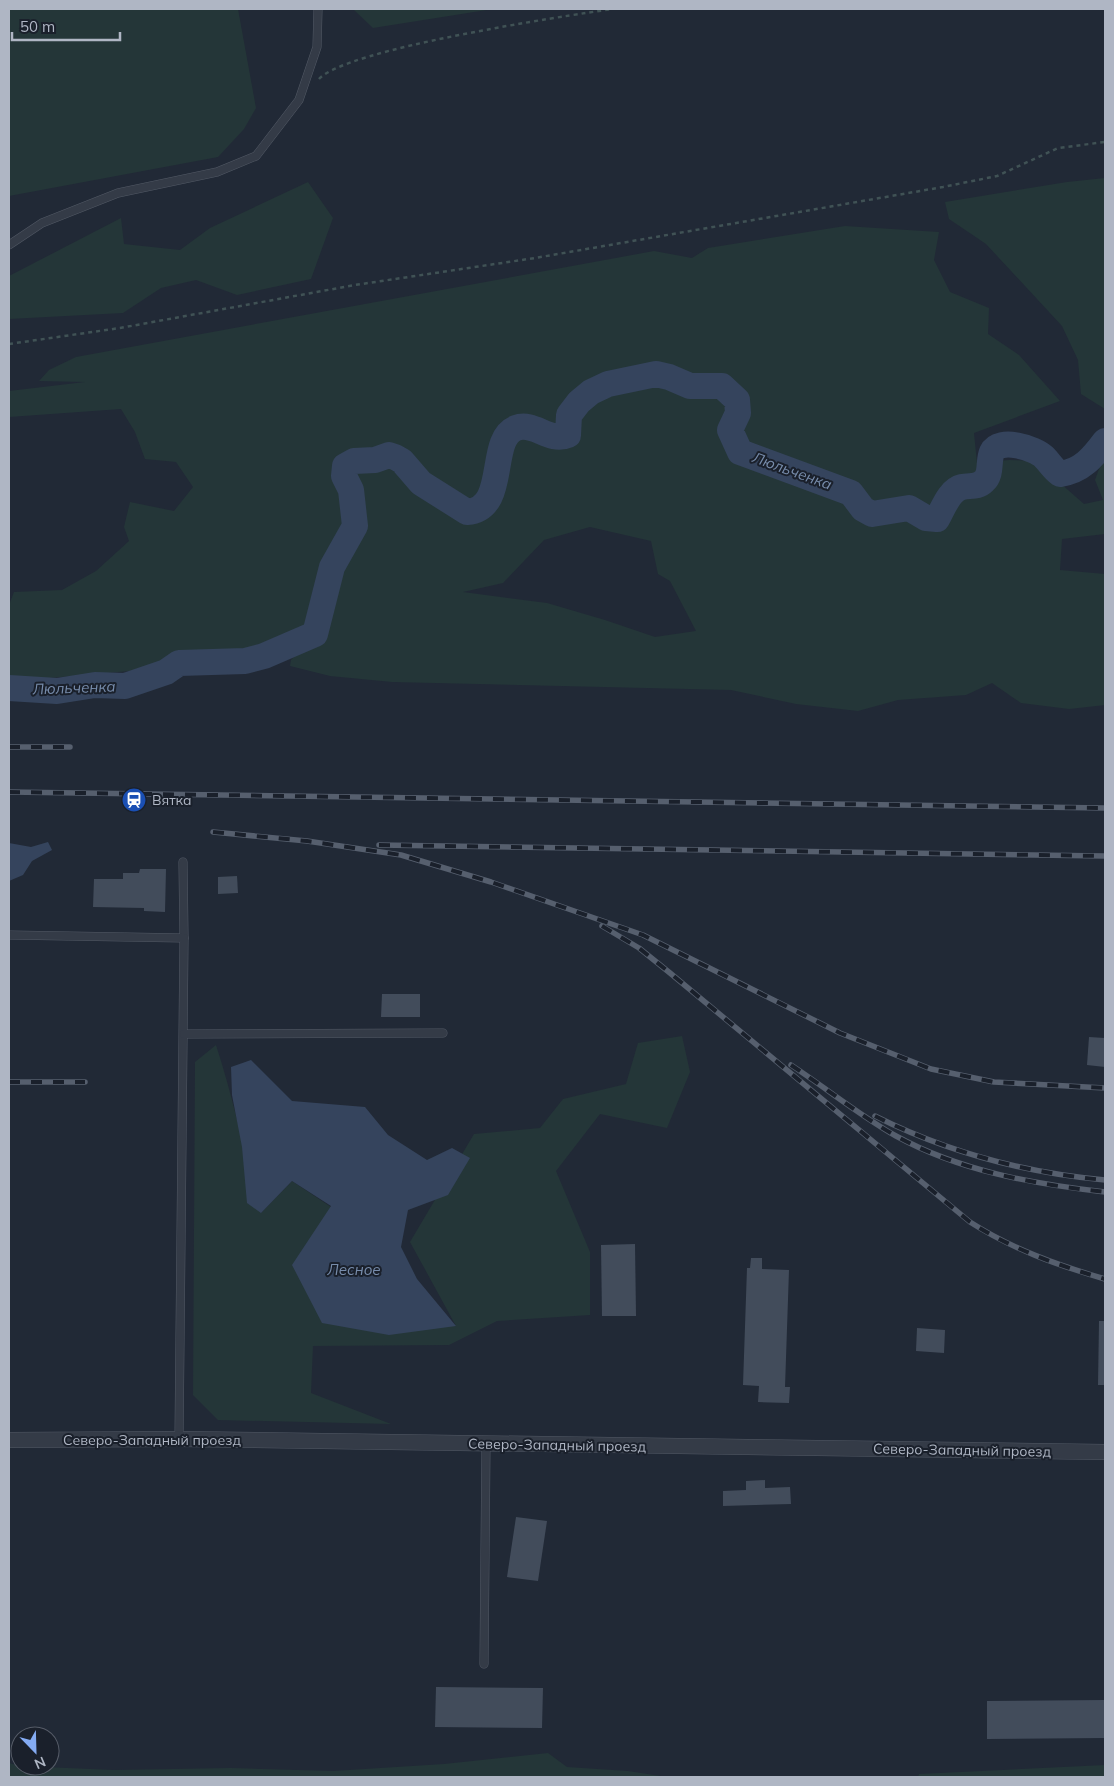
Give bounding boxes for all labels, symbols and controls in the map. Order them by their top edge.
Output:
scale bar [12,10,120,42]
text: 50 m [20,17,55,36]
water label: Люльченка [749,447,834,494]
water label: Люльченка [31,677,116,698]
station icon: Вятка [121,787,147,813]
place label: Вятка [152,791,192,809]
water label: Лесное [326,1260,381,1279]
street label: Северо-Западный проезд [63,1431,241,1449]
street label: Северо-Западный проезд [468,1434,647,1456]
street label: Северо-Западный проезд [873,1439,1052,1461]
north arrow [10,1726,60,1776]
text: N [32,1753,48,1773]

